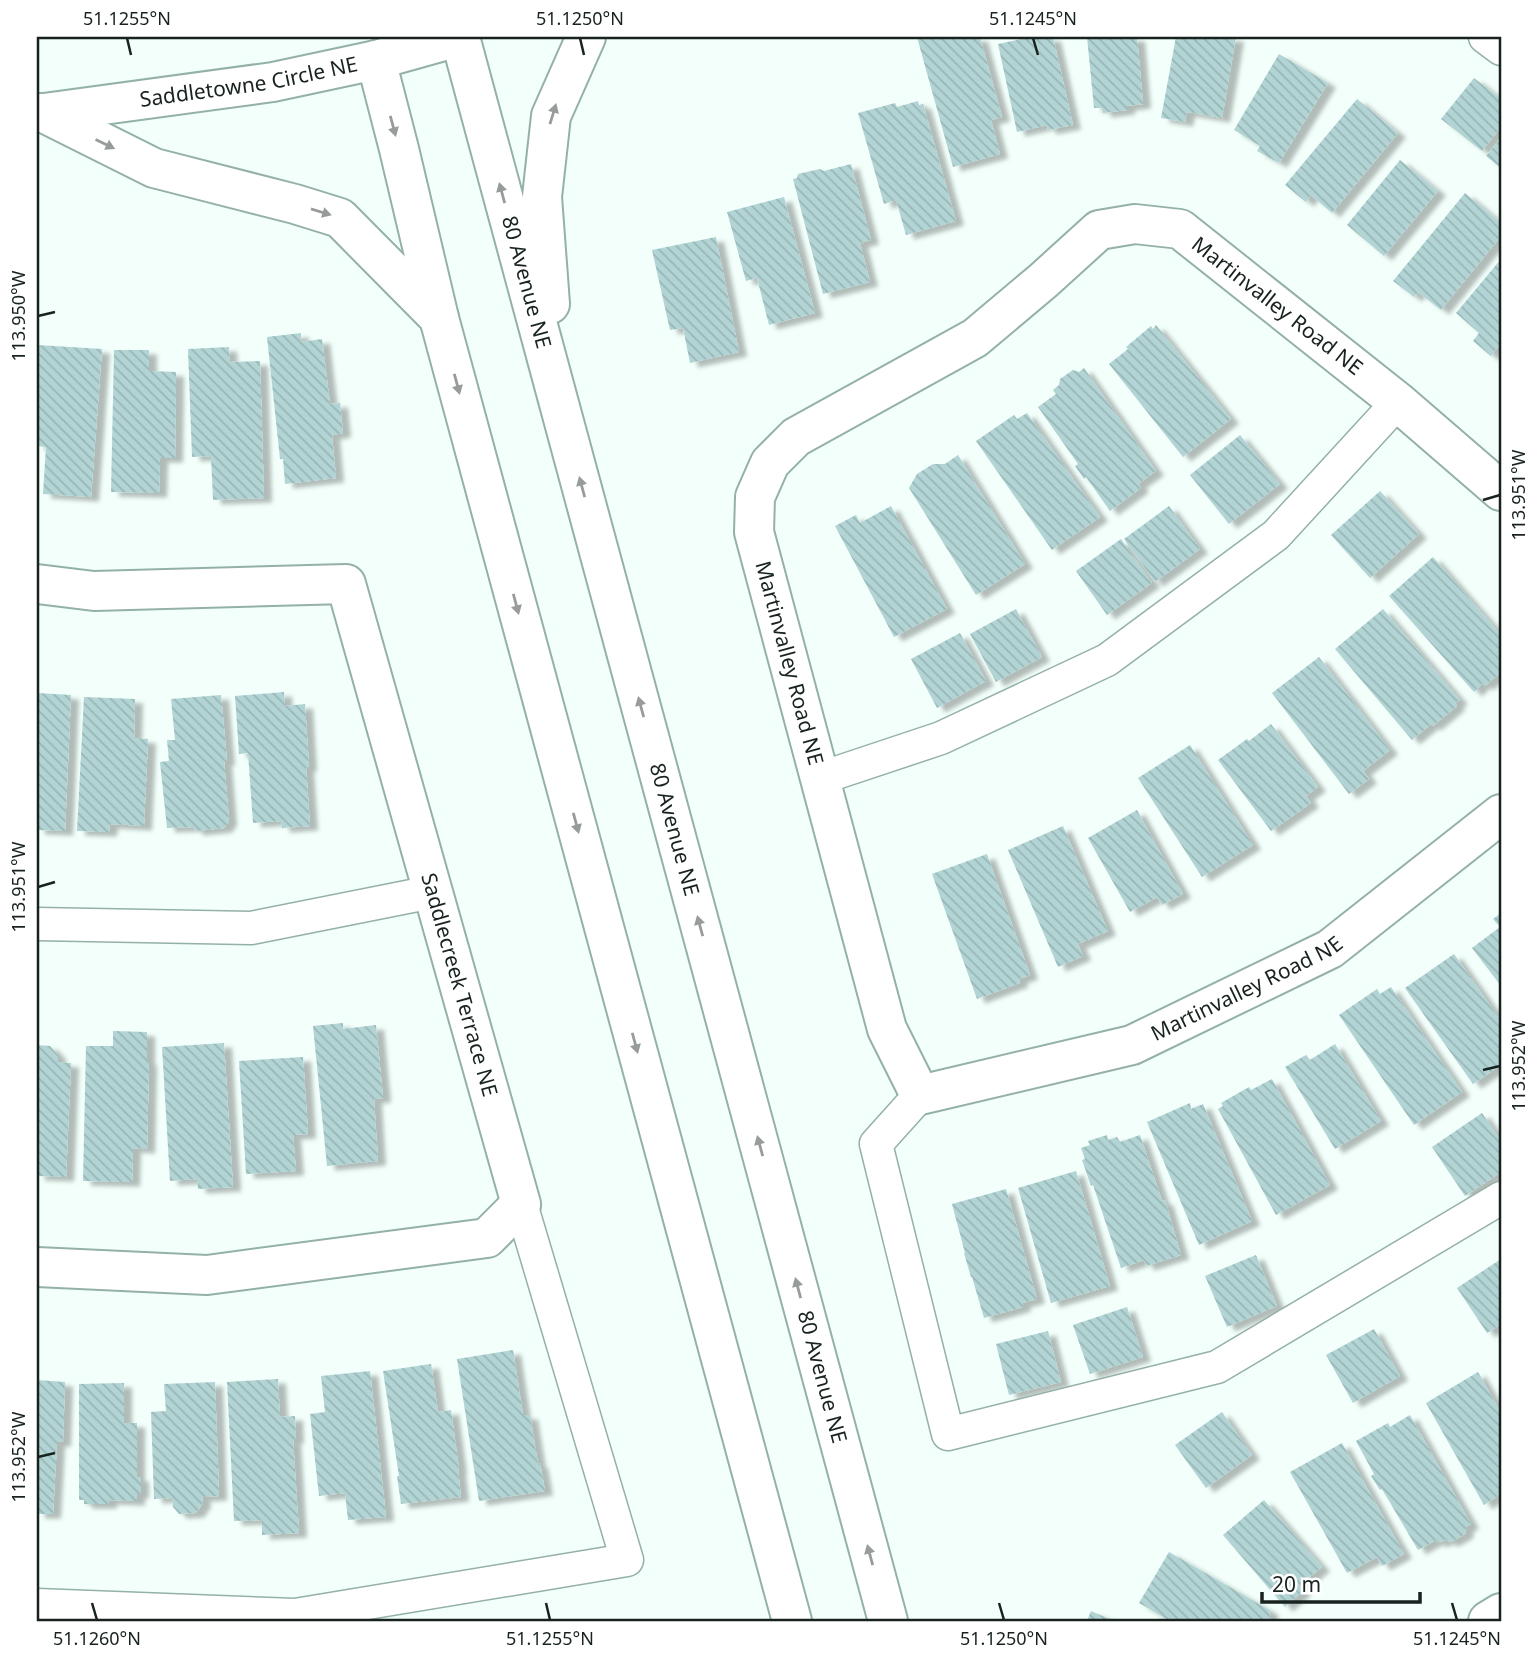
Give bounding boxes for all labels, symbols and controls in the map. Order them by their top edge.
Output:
text: 51.1255°N [83,6,171,30]
text: 51.1250°N [536,6,624,30]
text: 51.1245°N [989,6,1077,30]
street label: Saddletowne Circle NE [138,49,360,113]
one-way arrow [549,103,559,124]
one-way arrow [388,116,399,138]
one-way arrow [95,138,115,149]
one-way arrow [496,182,507,204]
one-way arrow [311,208,332,218]
street label: 80 Avenue NE [496,212,559,351]
street label: Martinvalley Road NE [1186,230,1369,381]
text: 113.950°W [6,270,30,362]
one-way arrow [452,373,463,395]
text: 113.951°W [1506,449,1530,541]
one-way arrow [576,476,586,497]
street label: Martinvalley Road NE [749,558,831,768]
one-way arrow [512,594,522,615]
one-way arrow [635,696,646,718]
street label: 80 Avenue NE [644,760,706,899]
one-way arrow [571,813,582,835]
text: 113.951°W [6,841,30,933]
street label: Saddlecreek Terrace NE [415,870,505,1100]
one-way arrow [694,915,705,937]
street label: Martinvalley Road NE [1146,929,1348,1047]
text: 113.952°W [1506,1020,1530,1112]
one-way arrow [631,1033,641,1054]
one-way arrow [754,1135,764,1156]
one-way arrow [792,1277,803,1299]
street label: 80 Avenue NE [792,1307,854,1446]
text: 113.952°W [6,1411,30,1503]
one-way arrow [864,1544,875,1566]
scale bar [1262,1560,1419,1604]
text: 20 m [1272,1570,1321,1598]
text: 51.1260°N [53,1626,141,1650]
text: 51.1255°N [506,1626,594,1650]
text: 51.1250°N [960,1626,1048,1650]
text: 51.1245°N [1413,1626,1501,1650]

